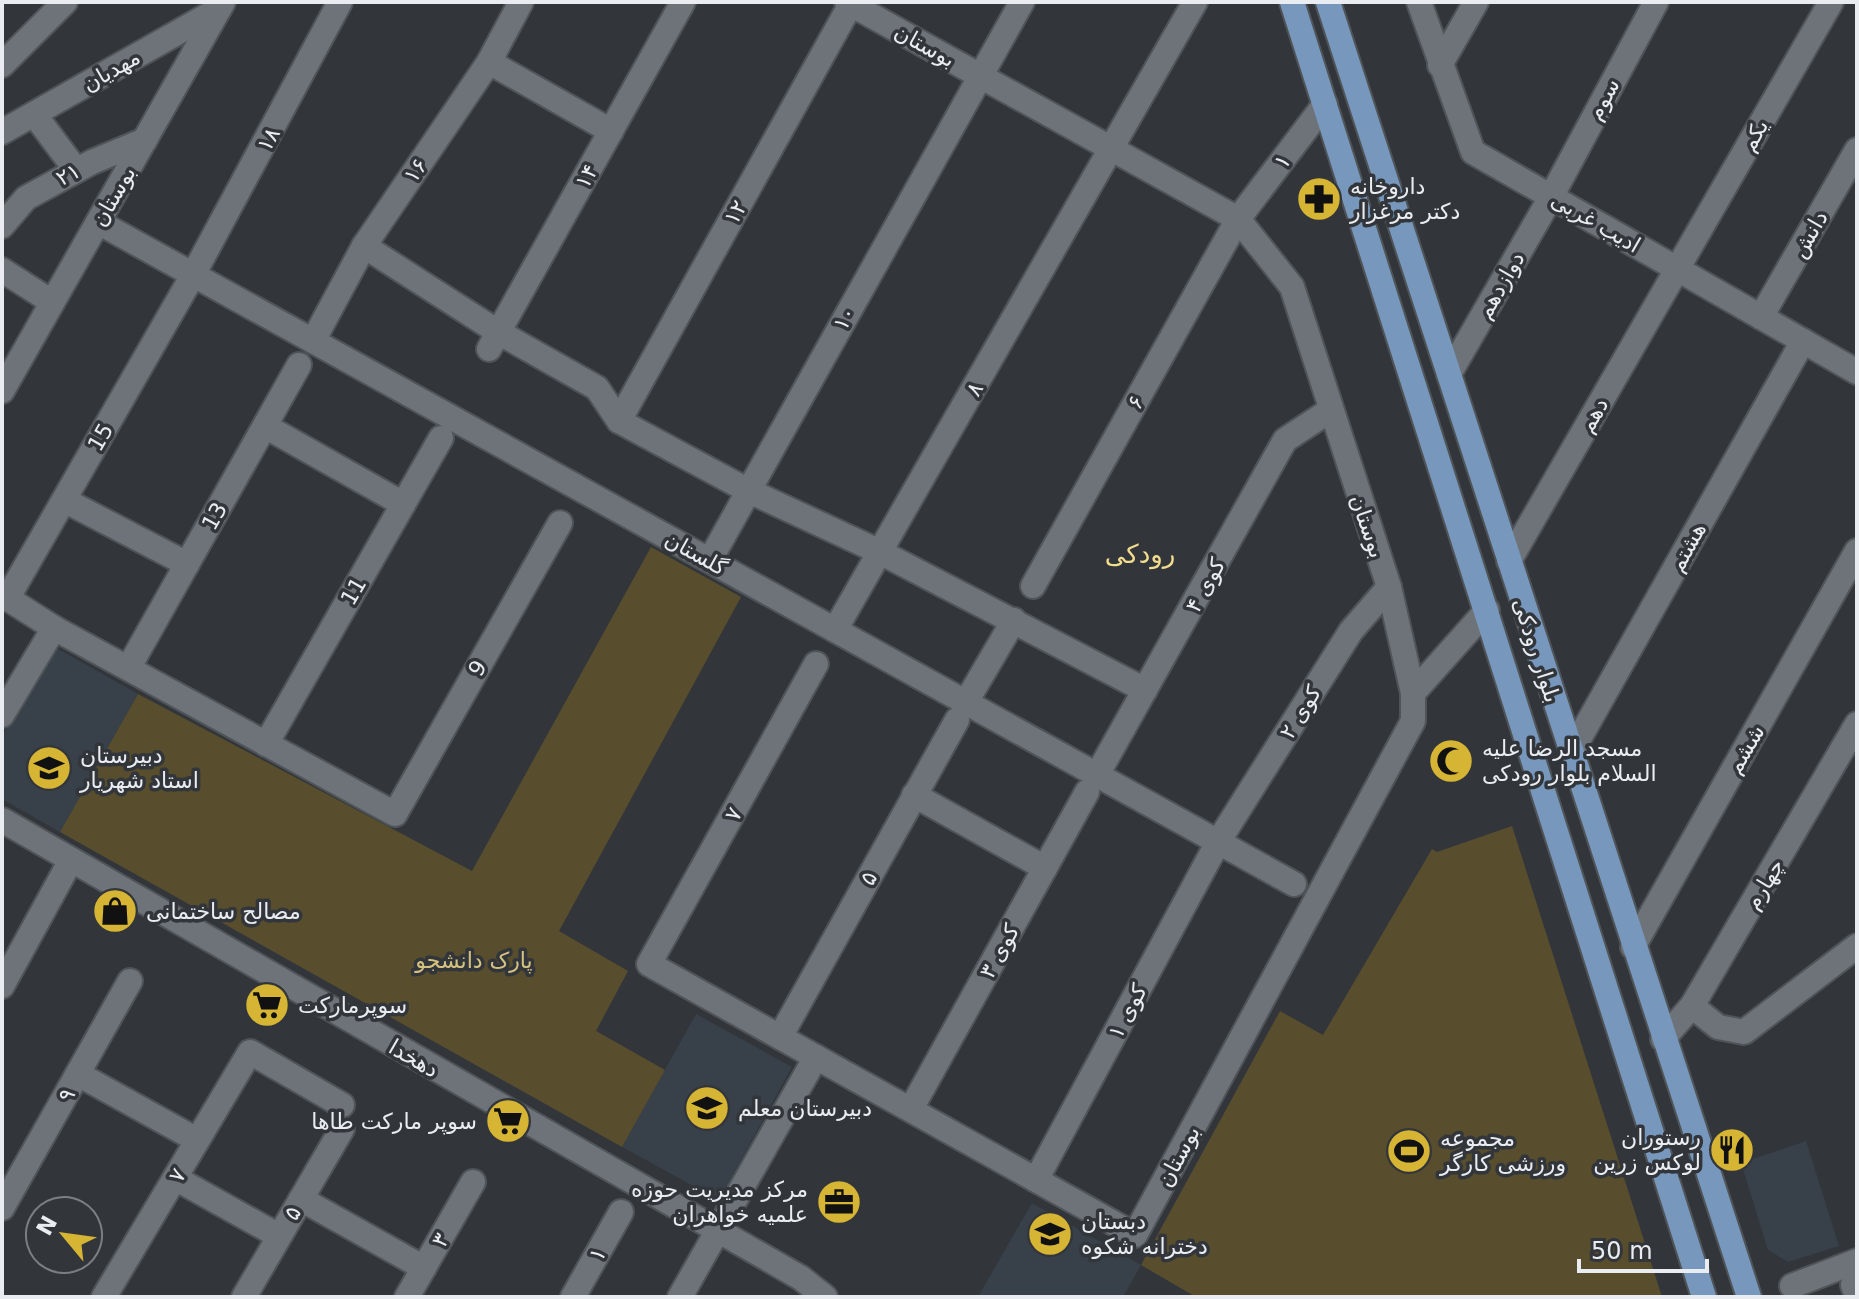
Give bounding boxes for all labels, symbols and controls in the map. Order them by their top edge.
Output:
street label: بوستان [890,19,959,72]
street label: مهدیان [78,44,145,97]
street label: سوم [1582,74,1625,124]
street label: یکم [1735,115,1774,156]
street label: ۱۸ [252,123,285,156]
street label: ۱ [1269,149,1296,174]
street label: ۱۶ [398,153,432,187]
street label: ۲۱ [52,158,85,191]
street label: ۱۴ [570,160,603,193]
street label: بوستان [86,162,141,231]
place label: داروخانه دکتر مرغزار [1349,174,1460,224]
pharmacy icon: داروخانه دکتر مرغزار [1295,175,1343,223]
street label: ادیب غربی [1547,187,1645,258]
street label: ۱۲ [719,196,752,229]
street label: دانش [1786,206,1834,263]
street label: دوازدهم [1471,247,1530,324]
street label: ۱۰ [828,302,861,335]
street label: ۸ [961,378,988,401]
street label: ۶ [1122,391,1149,413]
street label: دهم [1574,393,1614,438]
street label: 15 [83,419,118,456]
street label: بوستان [1345,491,1390,561]
street label: 13 [197,498,232,535]
street label: هشتم [1664,518,1712,577]
street label: گلستان [660,526,732,581]
district label: رودکی [1105,539,1175,570]
street label: کوی ۴ [1180,553,1231,617]
street label: 11 [336,573,371,610]
street label: بلوار رودکی [1508,595,1565,706]
street label: 9 [463,656,492,681]
street label: کوی ۲ [1274,681,1327,743]
street label: ششم [1721,720,1770,779]
place label: مسجد الرضا علیه السلام بلوار رودکی [1482,736,1657,786]
mosque icon: مسجد الرضا علیه السلام بلوار رودکی [1427,737,1475,785]
place label: دبیرستان استاد شهریار [79,743,199,793]
school or university icon: دبیرستان استاد شهریار [25,744,73,792]
street label: ۷ [720,803,747,825]
street label: چهارم [1740,854,1789,914]
street label: ۵ [855,867,882,889]
shop icon: مصالح ساختمانی [91,887,139,935]
place label: مصالح ساختمانی [146,899,301,924]
street label: کوی ۳ [974,919,1025,983]
park label: پارک دانشجو [414,948,533,974]
street label: کوی ۱ [1103,979,1152,1043]
supermarket icon: سوپرمارکت [243,981,291,1029]
place label: سوپرمارکت [298,993,407,1019]
street label: دهخدا [384,1034,443,1083]
street label: ۹ [53,1084,80,1106]
school or university icon: دبیرستان معلم [683,1084,731,1132]
place label: دبیرستان معلم [738,1096,872,1122]
supermarket icon: سوپر مارکت طاها [484,1097,532,1145]
place label: سوپر مارکت طاها [311,1109,477,1135]
street label: بوستان [1152,1121,1205,1191]
place label: رستوران لوکس زرین [1593,1125,1701,1176]
place label: مجموعه ورزشی کارگر [1439,1126,1566,1176]
restaurant icon: رستوران لوکس زرین [1708,1126,1756,1174]
sports icon: مجموعه ورزشی کارگر [1385,1127,1433,1175]
street label: ۷ [164,1164,191,1187]
place label: مرکز مدیریت حوزه علمیه خواهران [631,1177,808,1227]
office icon: مرکز مدیریت حوزه علمیه خواهران [815,1178,863,1226]
north arrow [24,1195,104,1275]
street label: ۵ [279,1202,306,1225]
place label: دبستان دخترانه شکوه [1081,1209,1208,1259]
school or university icon: دبستان دخترانه شکوه [1026,1210,1074,1258]
text: N [32,1211,62,1240]
scale bar [1579,1223,1707,1273]
street label: ۳ [427,1229,454,1252]
text: 50 m [1591,1237,1653,1265]
street label: ۱ [584,1243,611,1266]

